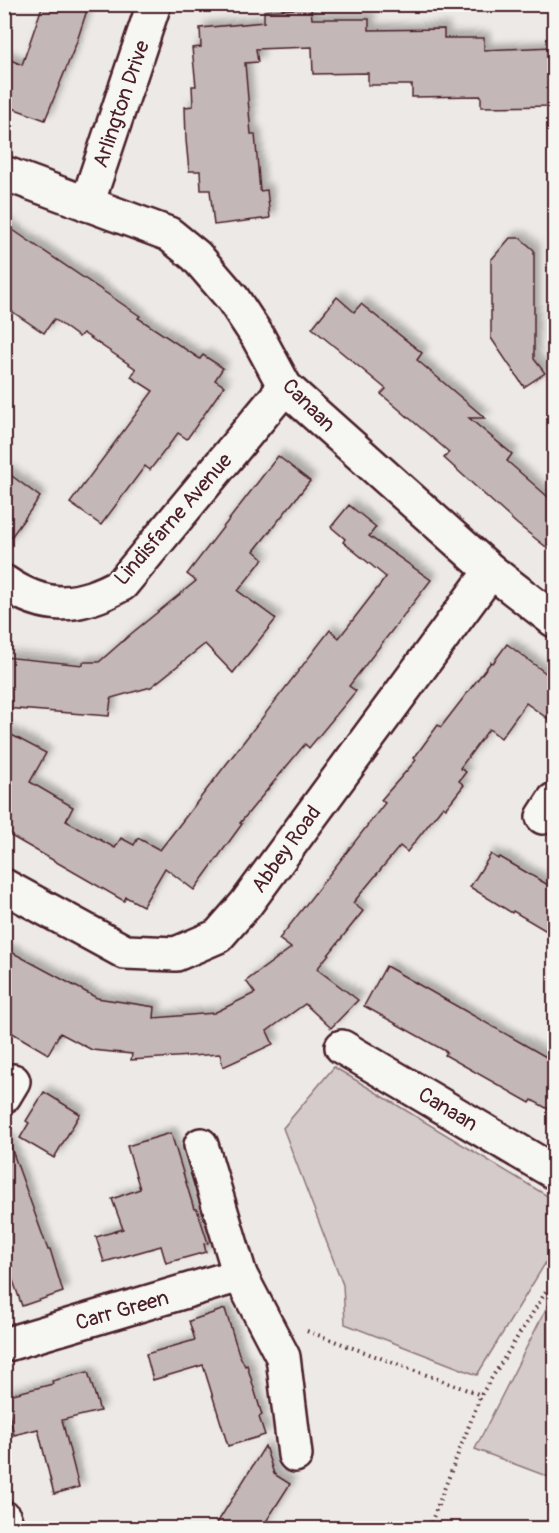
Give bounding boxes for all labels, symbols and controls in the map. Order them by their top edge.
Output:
street label: Arlington Drive [87,36,156,171]
street label: Canaan [276,373,341,438]
street label: Lindisfarne Avenue [108,447,239,591]
street label: Abbey Road [246,800,327,898]
street label: Canaan [413,1081,482,1138]
street label: Carr Green [73,1284,172,1337]

